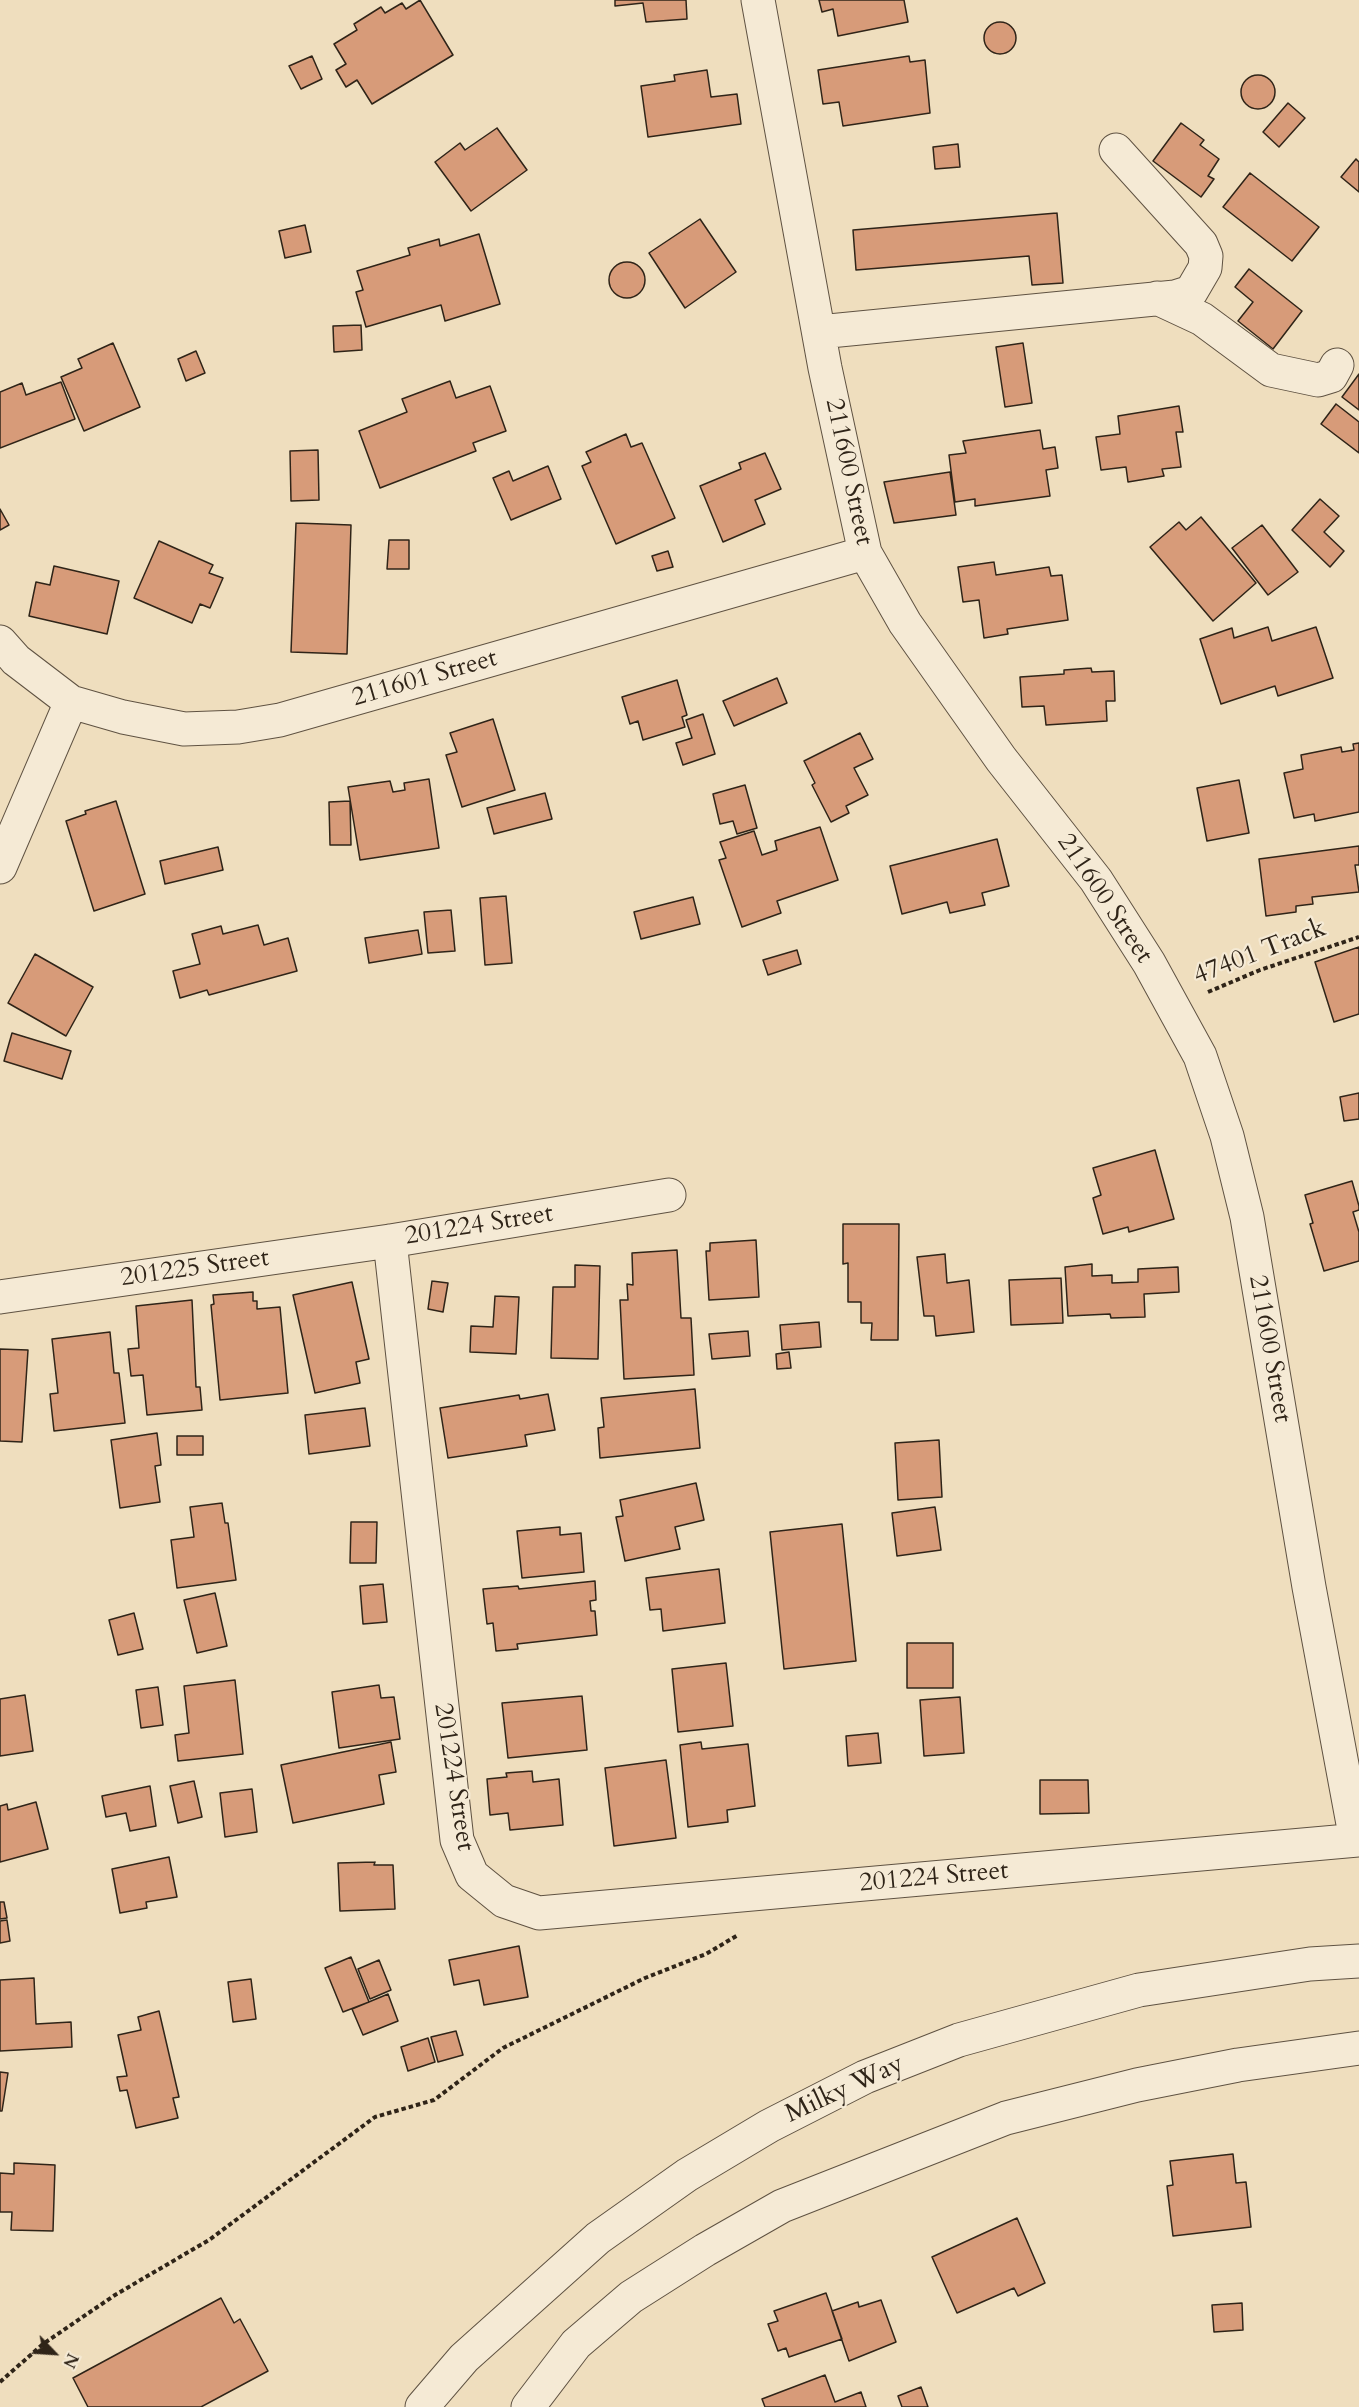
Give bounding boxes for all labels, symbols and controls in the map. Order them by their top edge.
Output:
street label: 211600 Street [817,396,879,548]
street label: 211601 Street [349,643,501,715]
street label: 211600 Street [1049,828,1159,970]
street label: 47401 Track [1189,914,1331,992]
street label: 201224 Street [403,1199,555,1253]
street label: 201225 Street [119,1243,271,1295]
street label: 211600 Street [1241,1273,1297,1425]
street label: 201224 Street [426,1701,480,1853]
street label: 201224 Street [858,1856,1010,1900]
street label: Milky Way [781,2049,909,2131]
north arrow [24,2323,84,2383]
text: N [57,2350,83,2372]

